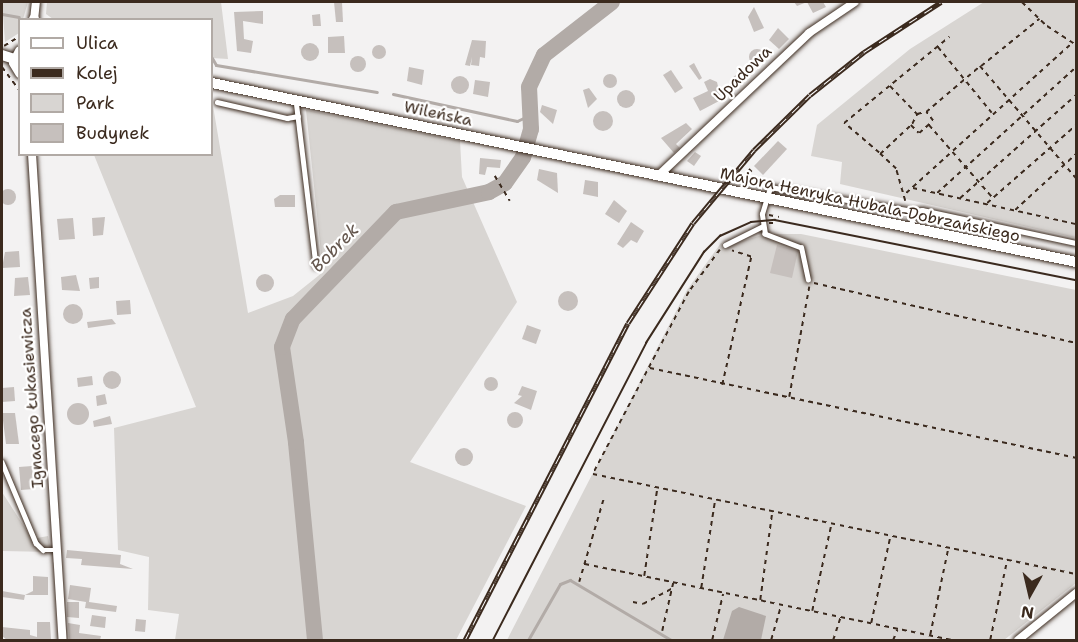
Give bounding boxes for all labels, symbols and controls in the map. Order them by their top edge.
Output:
legend [18,18,213,156]
text: Ulica [76,31,118,55]
street label: Upadowa [710,42,776,106]
text: Kolej [76,61,118,85]
text: Park [76,91,115,115]
street label: Wileńska [402,97,474,131]
text: Budynek [76,121,150,145]
street label: Majora Henryka Hubala-Dobrzańskiego [718,164,1022,246]
water label: Bobrek [306,219,364,277]
street label: Ignacego Łukasiewicza [16,307,48,489]
north arrow [1000,564,1060,624]
text: N [1020,601,1035,624]

